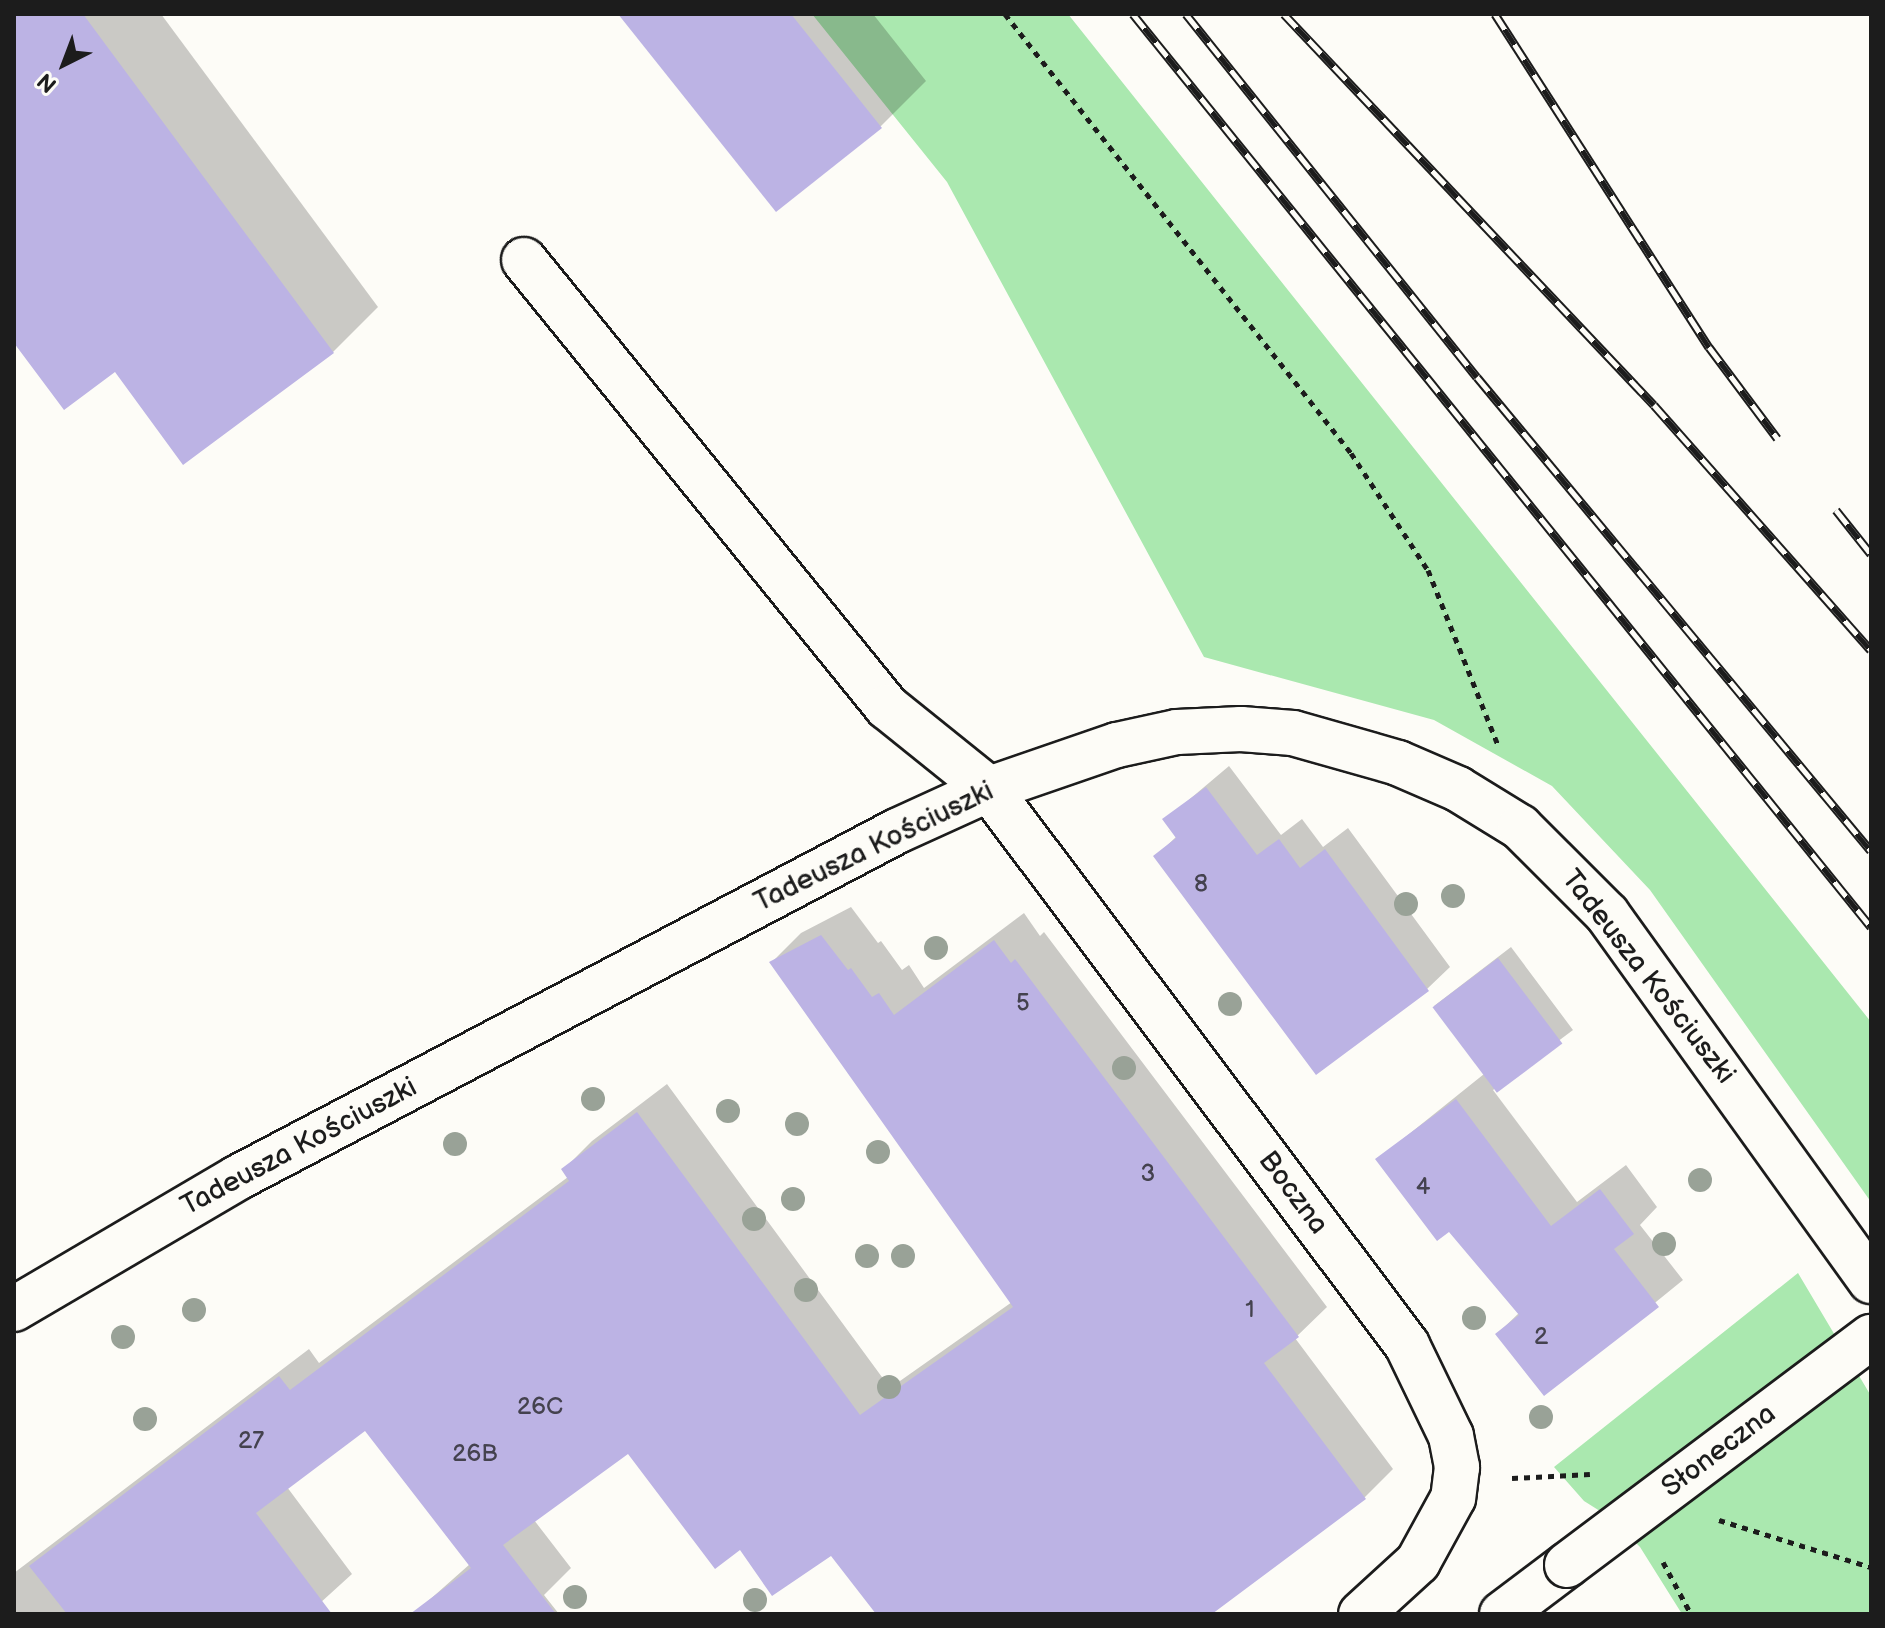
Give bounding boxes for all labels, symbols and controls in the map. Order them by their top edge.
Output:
north arrow [24,24,104,104]
text: N [32,67,63,98]
street label: Tadeusza Kościuszki [749,774,999,920]
street label: Tadeusza Kościuszki [1554,863,1742,1091]
house number: 8 [1194,870,1208,898]
house number: 5 [1016,989,1030,1017]
street label: Tadeusza Kościuszki [175,1071,423,1223]
street label: Boczna [1251,1145,1335,1241]
house number: 3 [1141,1160,1155,1188]
house number: 4 [1416,1173,1430,1201]
house number: 1 [1245,1296,1255,1324]
house number: 2 [1534,1323,1548,1351]
house number: 26C [517,1393,563,1421]
street label: Słoneczna [1655,1397,1783,1505]
house number: 27 [238,1427,264,1455]
house number: 26B [452,1440,498,1468]

